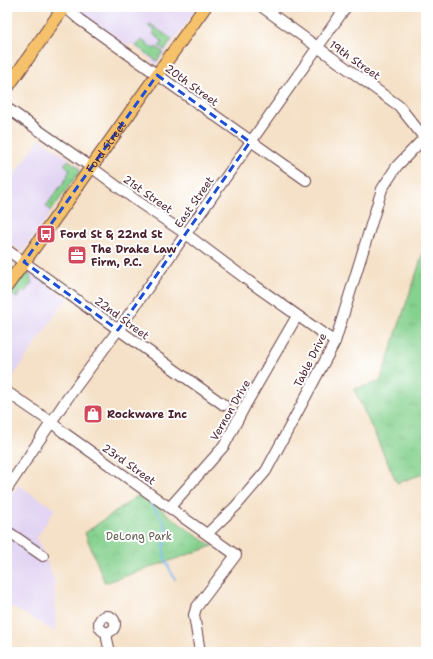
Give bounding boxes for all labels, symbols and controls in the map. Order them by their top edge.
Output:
street label: 19th Street [326,37,383,84]
street label: 20th Street [162,61,222,110]
street label: Ford Street [83,118,130,176]
street label: 21st Street [120,172,176,217]
street label: East Street [171,173,218,231]
bus stop icon: Ford St & 22nd St [35,223,57,245]
place label: Ford St & 22nd St [60,227,163,242]
place label: The Drake Law Firm, P.C. [91,242,176,270]
office icon: The Drake Law Firm, P.C. [66,244,88,266]
street label: 22nd Street [91,293,152,343]
street label: Table Drive [290,331,331,390]
street label: Vernon Drive [207,377,254,444]
shop icon: Rockware Inc [82,403,104,425]
place label: Rockware Inc [107,407,187,422]
street label: 23rd Street [99,440,159,489]
park label: DeLong Park [106,529,172,544]

